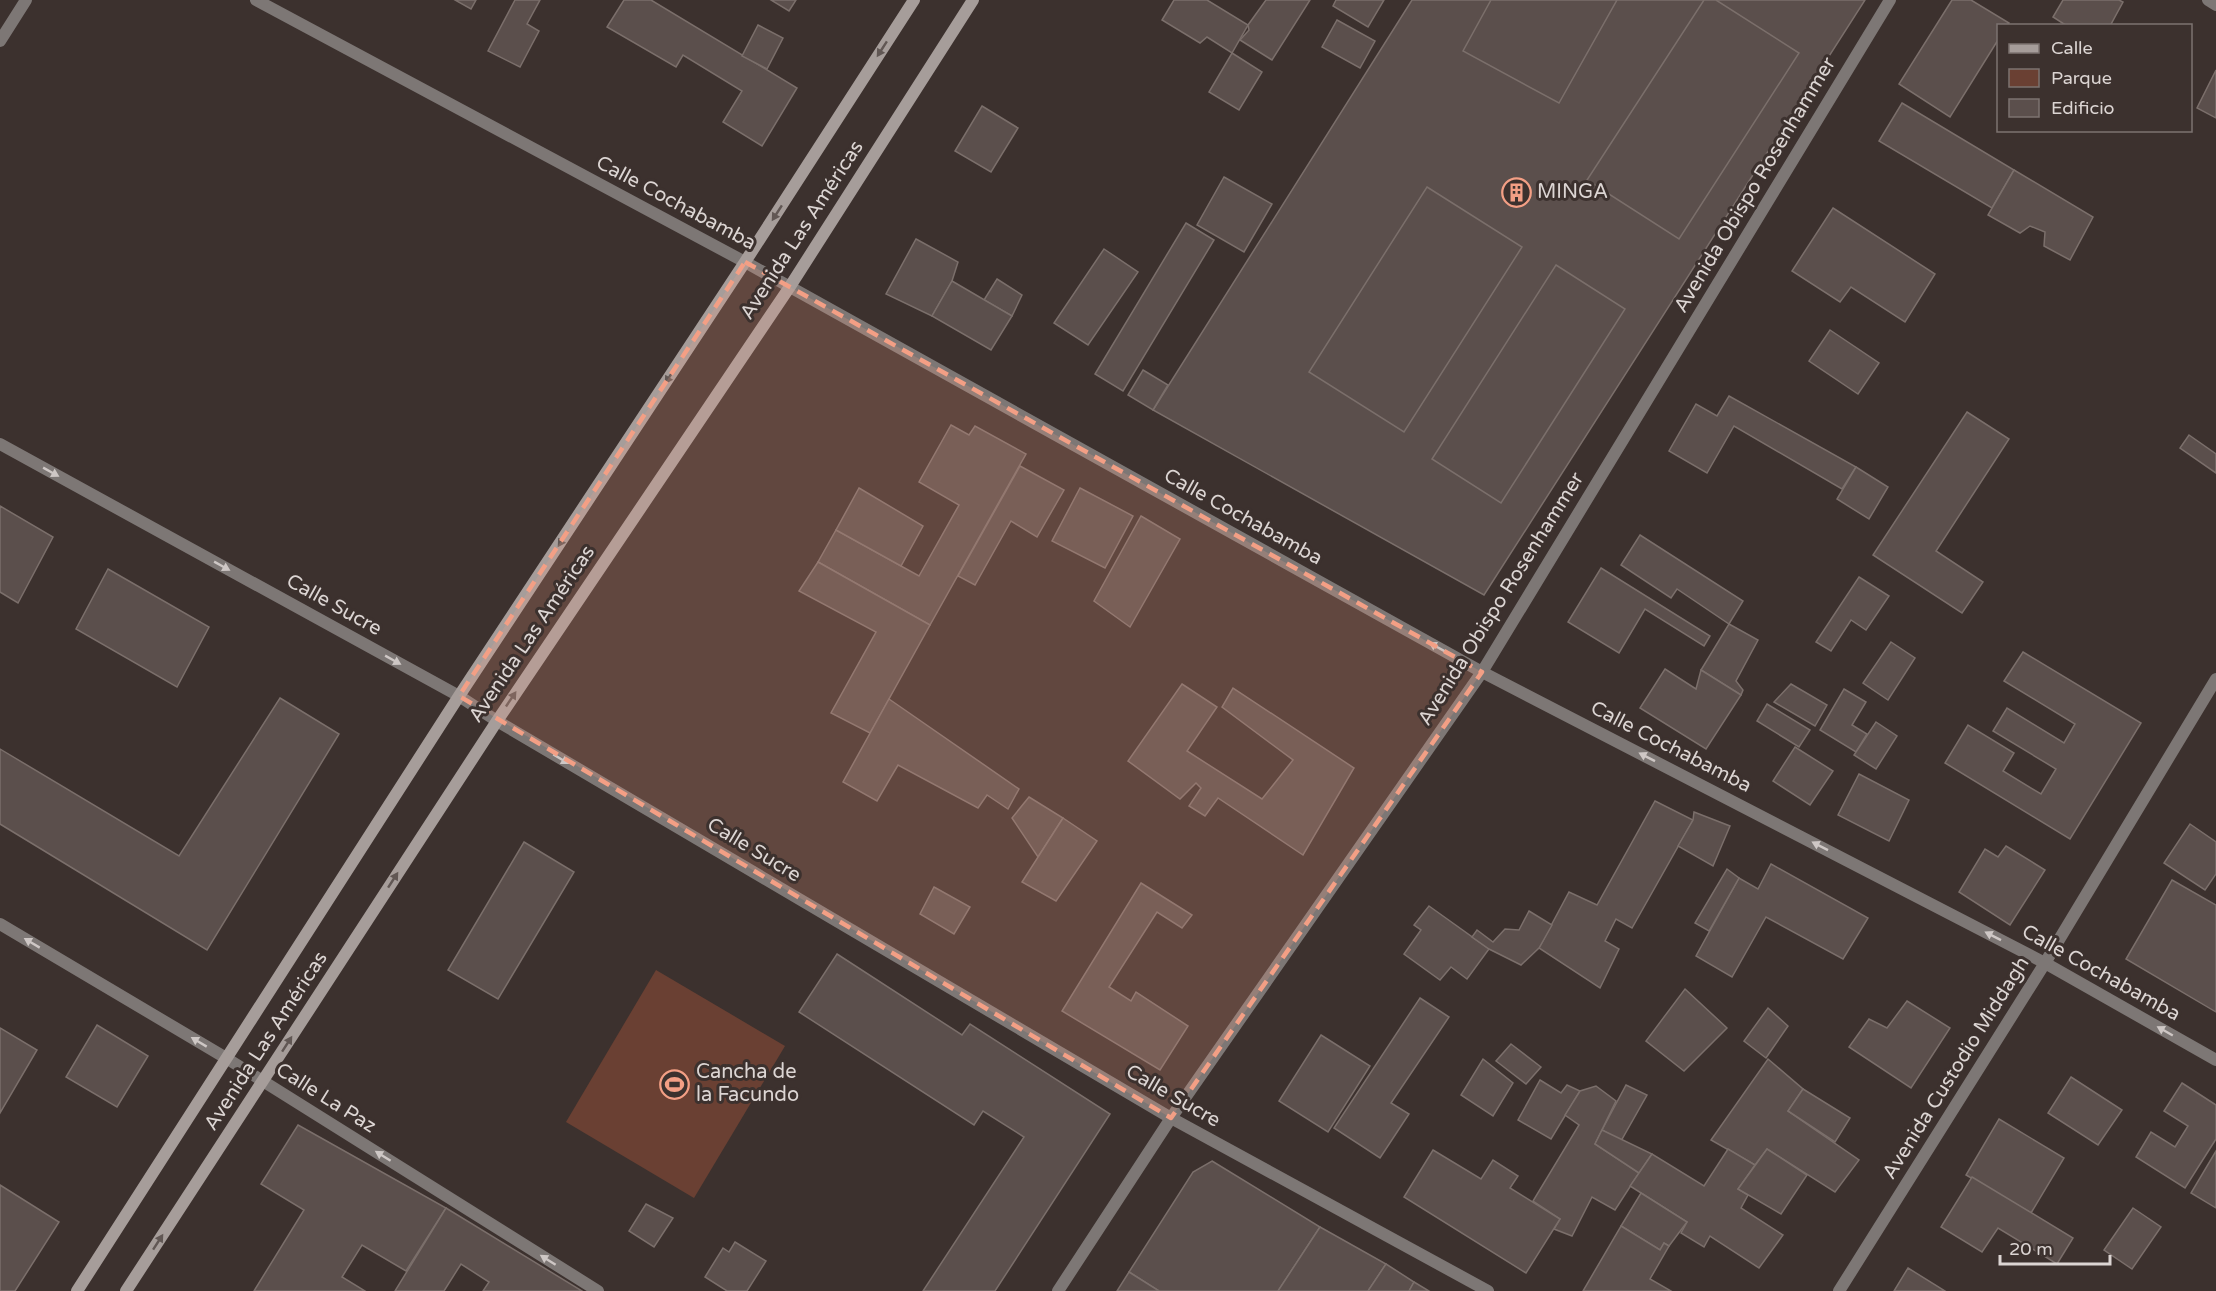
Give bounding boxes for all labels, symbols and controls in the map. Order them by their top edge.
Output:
legend [1997,24,2192,132]
text: Calle [2051,37,2093,59]
one-way arrow [877,41,888,57]
street label: Avenida Obispo Rosenhammer [1669,53,1841,317]
text: Parque [2051,67,2112,89]
text: Edificio [2051,97,2115,119]
street label: Avenida Las Américas [735,136,869,324]
street label: Calle Cochabamba [592,151,760,255]
building icon: MINGA [1500,176,1532,208]
place label: MINGA [1537,180,1608,204]
one-way arrow [771,205,782,221]
one-way arrow [664,368,676,384]
street label: Calle Cochabamba [1160,463,1326,571]
one-way arrow [43,467,60,477]
street label: Avenida Obispo Rosenhammer [1413,468,1589,730]
one-way arrow [557,531,568,548]
street label: Avenida Las Américas [464,541,600,727]
one-way arrow [214,561,231,571]
street label: Calle Sucre [282,569,386,641]
one-way arrow [1428,642,1445,652]
one-way arrow [385,655,402,665]
one-way arrow [506,691,517,707]
street label: Calle Cochabamba [1586,696,1756,798]
one-way arrow [1638,752,1655,762]
one-way arrow [553,753,569,764]
street label: Calle Sucre [703,813,805,887]
one-way arrow [1811,842,1829,852]
one-way arrow [388,872,399,888]
street label: Calle Cochabamba [2018,919,2184,1027]
one-way arrow [1985,931,2002,941]
one-way arrow [23,938,40,948]
street label: Avenida Las Américas [199,947,333,1135]
street label: Avenida Custodio Middagh [1878,952,2034,1184]
one-way arrow [2157,1026,2173,1037]
one-way arrow [281,1036,293,1052]
one-way arrow [191,1037,207,1048]
street label: Calle La Paz [271,1058,381,1138]
street label: Calle Sucre [1121,1059,1225,1133]
place label: Cancha de la Facundo [696,1060,799,1107]
sports icon: Cancha de la Facundo [659,1068,691,1100]
one-way arrow [375,1151,391,1162]
scale bar [2000,1228,2110,1266]
one-way arrow [152,1234,163,1250]
text: 20 m [2009,1238,2053,1260]
one-way arrow [540,1255,556,1266]

